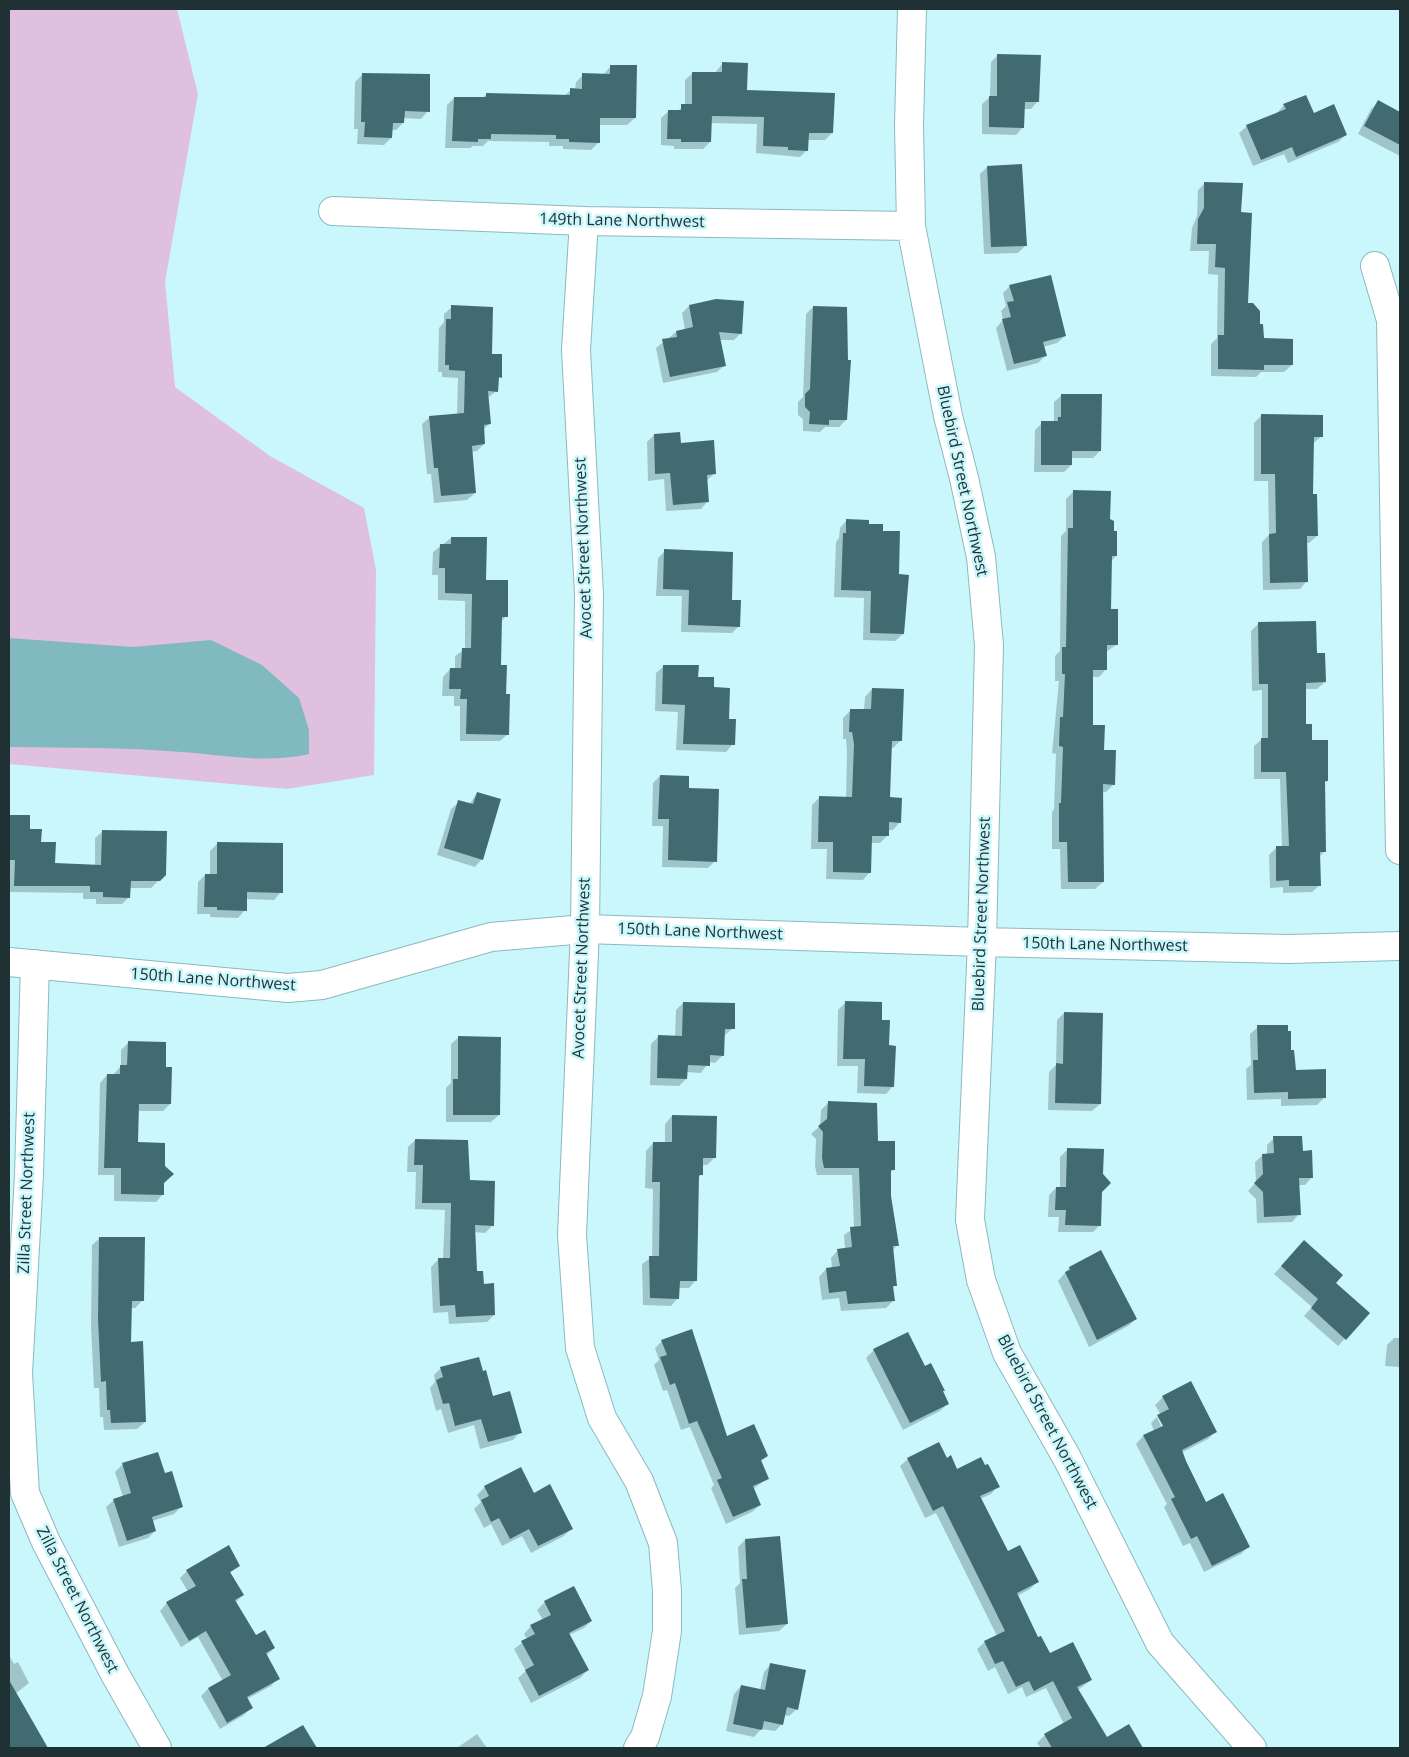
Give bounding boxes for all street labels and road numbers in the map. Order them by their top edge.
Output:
street label: 149th Lane Northwest [539,210,705,232]
street label: Bluebird Street Northwest [932,384,992,578]
street label: Avocet Street Northwest [571,457,597,639]
street label: Bluebird Street Northwest [969,816,995,1012]
street label: Avocet Street Northwest [569,877,595,1059]
street label: 150th Lane Northwest [617,920,783,944]
street label: 150th Lane Northwest [1022,934,1188,956]
street label: 150th Lane Northwest [130,965,296,995]
street label: Zilla Street Northwest [15,1112,39,1274]
street label: Bluebird Street Northwest [993,1332,1101,1512]
street label: Zilla Street Northwest [32,1524,122,1676]

